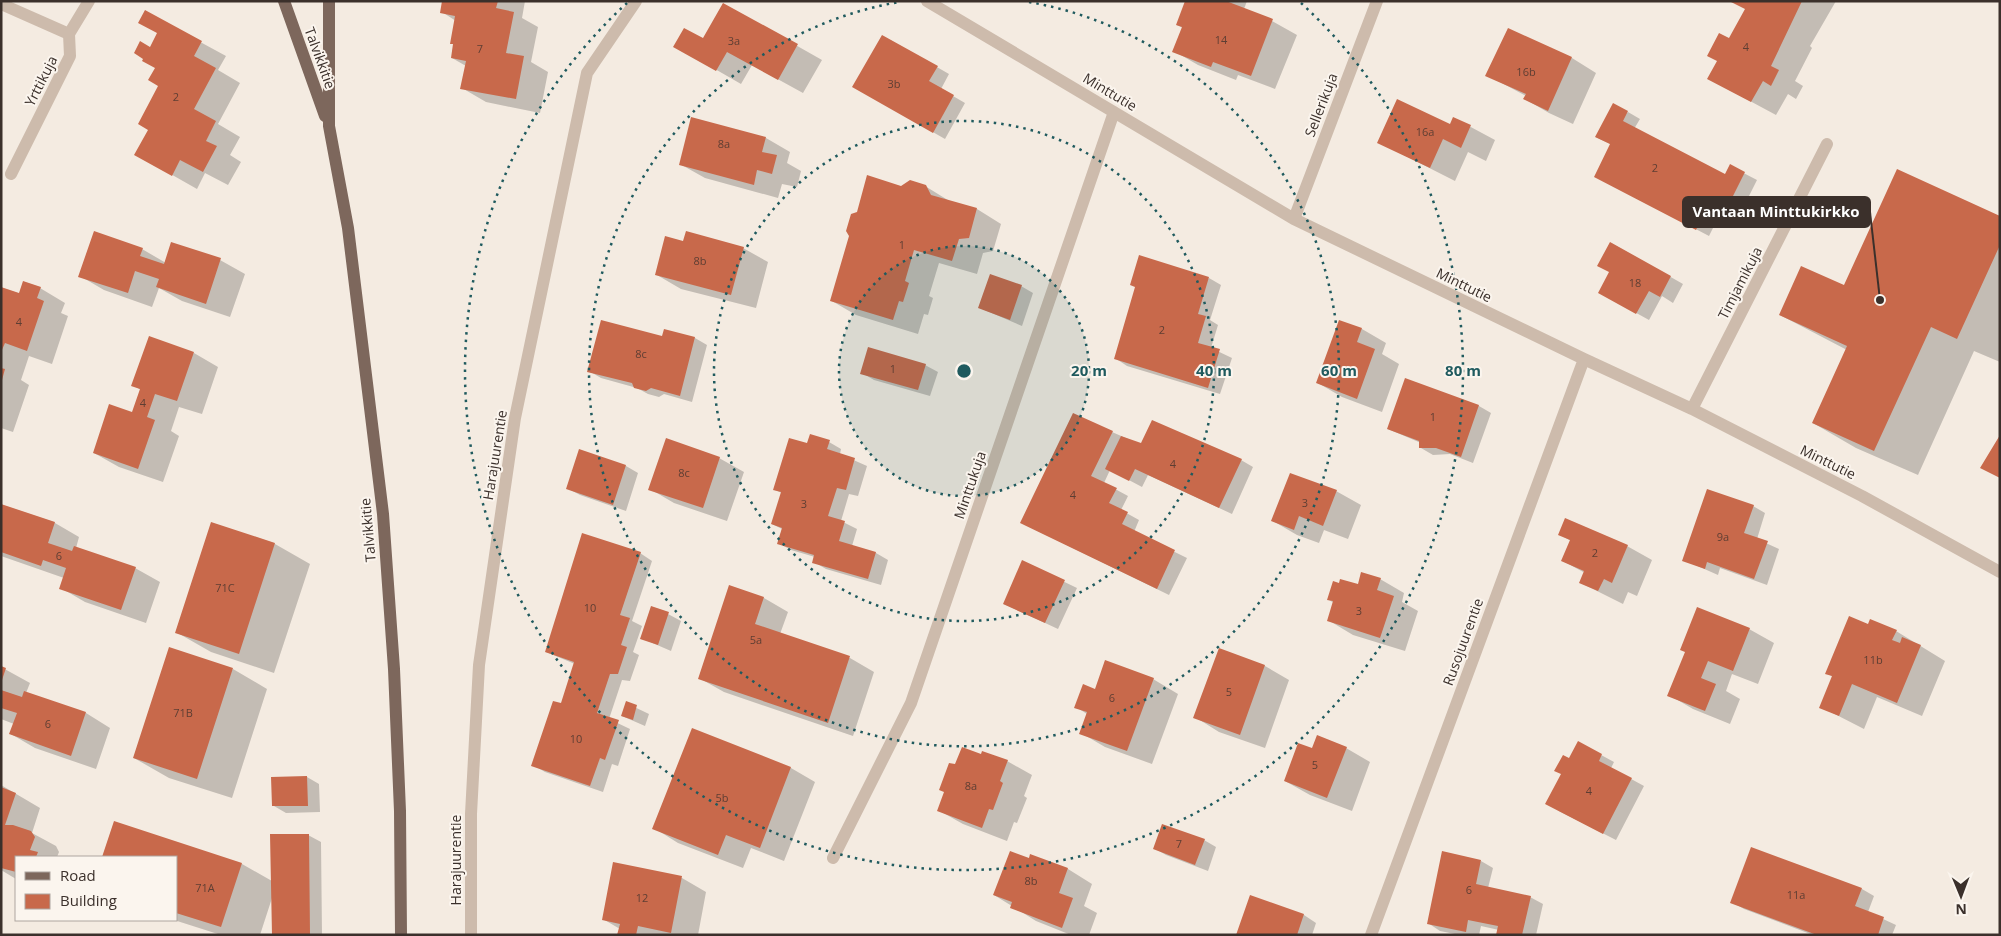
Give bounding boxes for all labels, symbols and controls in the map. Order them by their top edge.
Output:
street label: Talvikkitie [301,24,340,91]
house number: 14 [1215,32,1228,47]
house number: 3a [728,33,740,48]
house number: 4 [1743,39,1750,54]
house number: 7 [477,41,483,56]
street label: Yrttikuja [20,52,61,109]
house number: 16b [1516,64,1536,79]
street label: Minttutie [1080,68,1141,115]
street label: Sellerikuja [1300,70,1341,139]
house number: 3b [887,76,901,91]
house number: 2 [173,89,179,104]
house number: 16a [1416,124,1434,139]
house number: 8a [718,136,730,151]
house number: 2 [1652,160,1658,175]
callout: Vantaan Minttukirkko [1683,197,1870,227]
text: Vantaan Minttukirkko [1692,201,1860,221]
house number: 1 [899,237,905,252]
street label: Timjamikuja [1713,243,1766,322]
house number: 8b [693,253,707,268]
street label: Minttutie [1433,263,1495,306]
house number: 18 [1629,275,1641,290]
house number: 4 [16,314,23,329]
house number: 2 [1159,322,1165,337]
house number: 8c [635,346,647,361]
text: 20 m [1071,360,1107,380]
text: 40 m [1196,360,1232,380]
text: 60 m [1321,360,1357,380]
text: 80 m [1445,360,1481,380]
house number: 1 [890,361,896,376]
centre of rings [955,362,973,380]
house number: 4 [140,395,147,410]
street label: Harajuurentie [478,408,511,501]
house number: 1 [1430,409,1436,424]
street label: Minttutie [1797,440,1859,483]
street label: Minttukuja [949,448,990,521]
house number: 4 [1170,456,1177,471]
house number: 8c [678,465,690,480]
house number: 4 [1070,487,1077,502]
house number: 3 [1302,495,1308,510]
house number: 3 [801,496,807,511]
street label: Talvikkitie [355,497,380,563]
house number: 9a [1717,529,1729,544]
house number: 2 [1592,545,1598,560]
house number: 6 [56,548,62,563]
house number: 71C [215,580,235,595]
street label: Rusojuurentie [1438,595,1487,688]
house number: 10 [584,600,596,615]
house number: 3 [1356,603,1362,618]
house number: 5a [750,632,762,647]
house number: 11b [1863,652,1883,667]
house number: 5 [1226,684,1232,699]
house number: 6 [1109,690,1115,705]
house number: 71B [173,705,193,720]
house number: 6 [45,716,51,731]
house number: 10 [570,731,582,746]
house number: 5 [1312,757,1318,772]
house number: 8a [965,778,977,793]
house number: 4 [1586,783,1593,798]
house number: 5b [715,790,729,805]
street label: Harajuurentie [446,814,465,905]
house number: 7 [1176,836,1182,851]
legend [15,856,178,921]
text: Road [60,865,96,885]
north arrow [1936,871,1986,921]
house number: 8b [1024,873,1038,888]
house number: 71A [195,880,215,895]
house number: 6 [1466,882,1472,897]
house number: 11a [1787,887,1805,902]
text: Building [60,890,117,910]
house number: 12 [636,890,648,905]
text: N [1955,900,1967,919]

